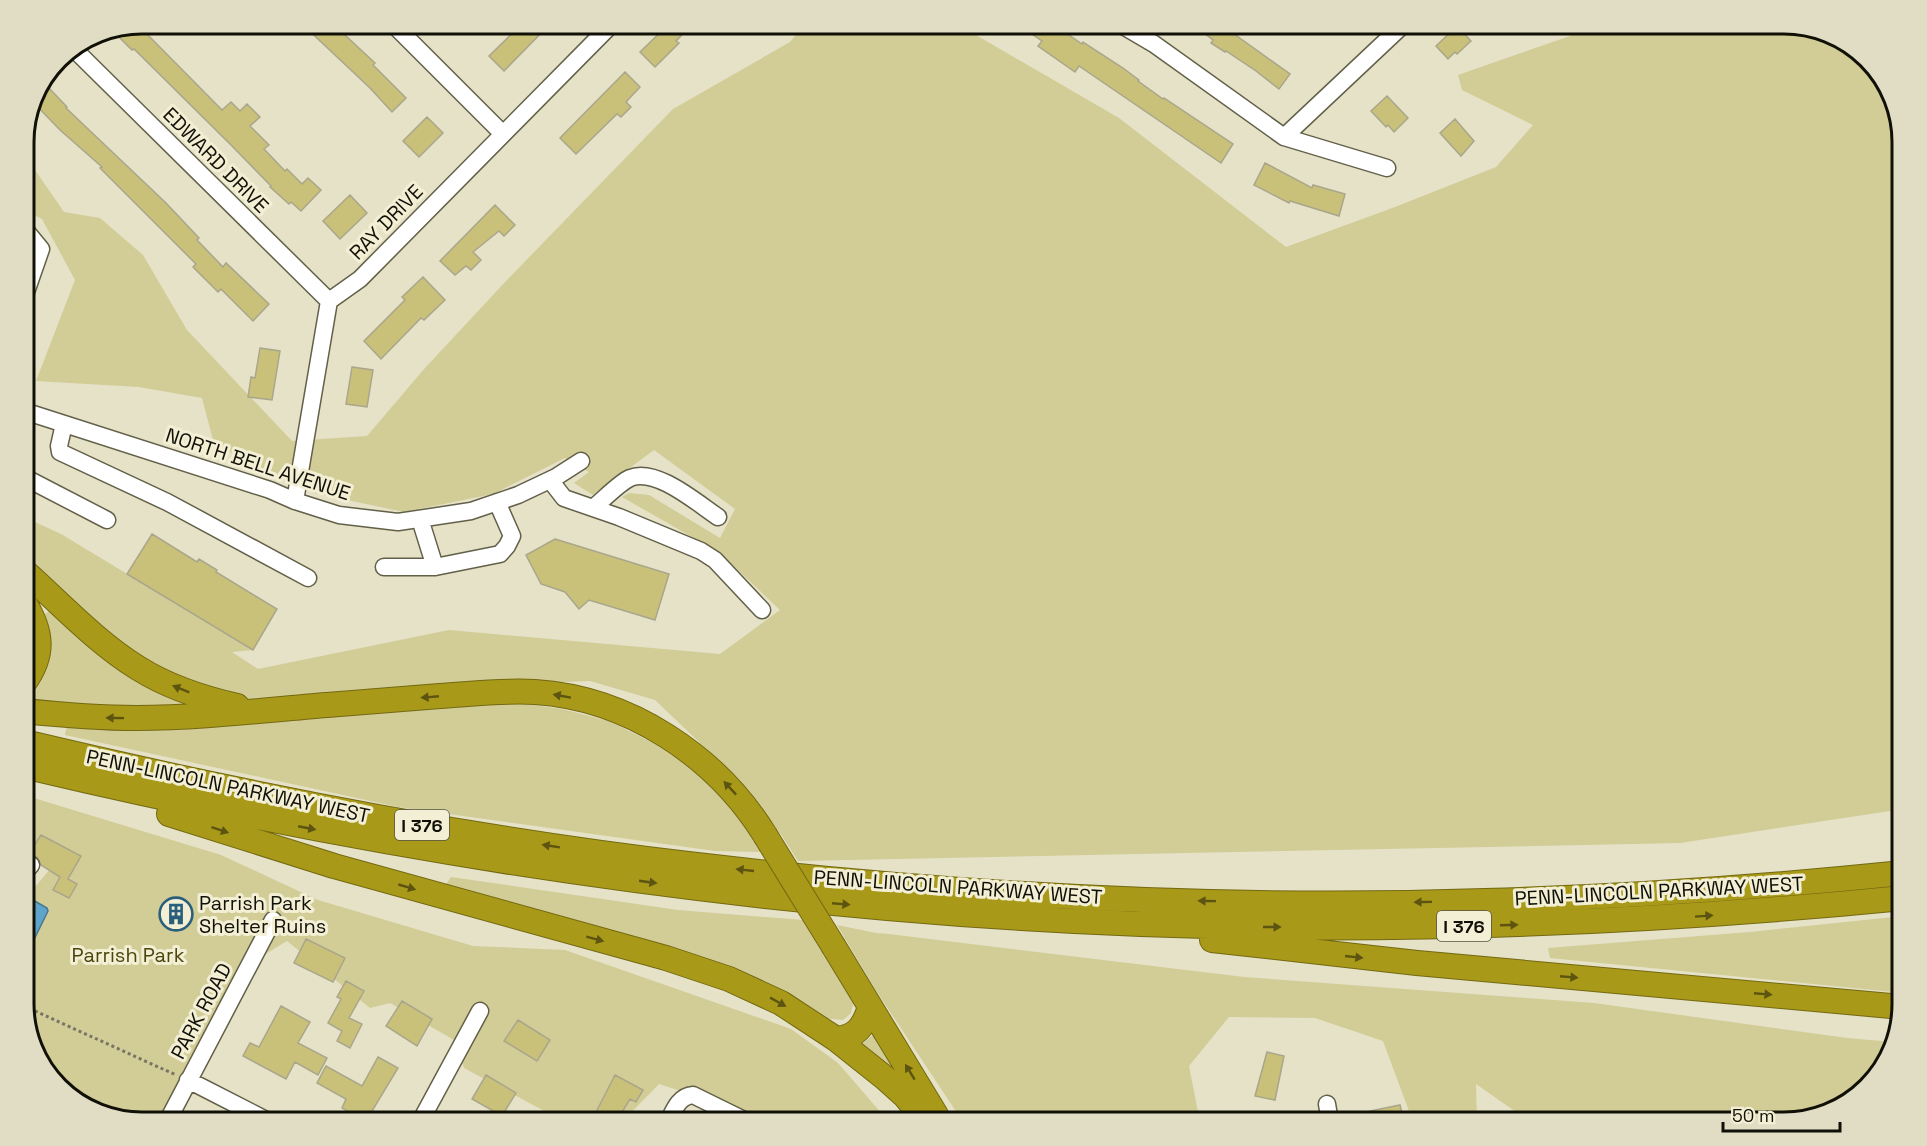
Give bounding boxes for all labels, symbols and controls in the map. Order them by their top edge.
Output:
street label: EDWARD DRIVE [158,102,274,218]
street label: RAY DRIVE [344,179,428,265]
street label: NORTH BELL AVENUE [162,422,354,506]
one-way arrow [171,684,189,694]
one-way arrow [552,691,571,700]
one-way arrow [421,692,440,702]
one-way arrow [105,713,124,722]
street label: PENN-LINCOLN PARKWAY WEST [84,743,372,829]
one-way arrow [724,781,737,796]
road number: I 376 [395,810,449,840]
one-way arrow [298,824,317,833]
one-way arrow [211,826,229,835]
one-way arrow [542,841,561,850]
street label: PENN-LINCOLN PARKWAY WEST [813,864,1103,910]
one-way arrow [735,865,754,875]
street label: PENN-LINCOLN PARKWAY WEST [1514,870,1804,912]
one-way arrow [638,878,657,887]
one-way arrow [398,882,416,892]
place label: Parrish Park Shelter Ruins [199,890,326,939]
building icon: Parrish Park Shelter Ruins [158,896,194,932]
one-way arrow [1197,896,1216,906]
one-way arrow [1413,897,1432,907]
one-way arrow [832,899,851,908]
road number: I 376 [1437,911,1491,941]
one-way arrow [1694,911,1713,920]
one-way arrow [1500,920,1519,930]
one-way arrow [1263,922,1282,932]
one-way arrow [585,934,604,944]
park label: Parrish Park [72,942,185,968]
one-way arrow [1345,952,1364,961]
street label: PARK ROAD [165,958,237,1064]
one-way arrow [1560,972,1579,982]
one-way arrow [1754,990,1773,999]
one-way arrow [770,997,787,1007]
one-way arrow [904,1064,915,1080]
scale bar [1723,1095,1840,1133]
text: 50 m [1732,1104,1774,1127]

